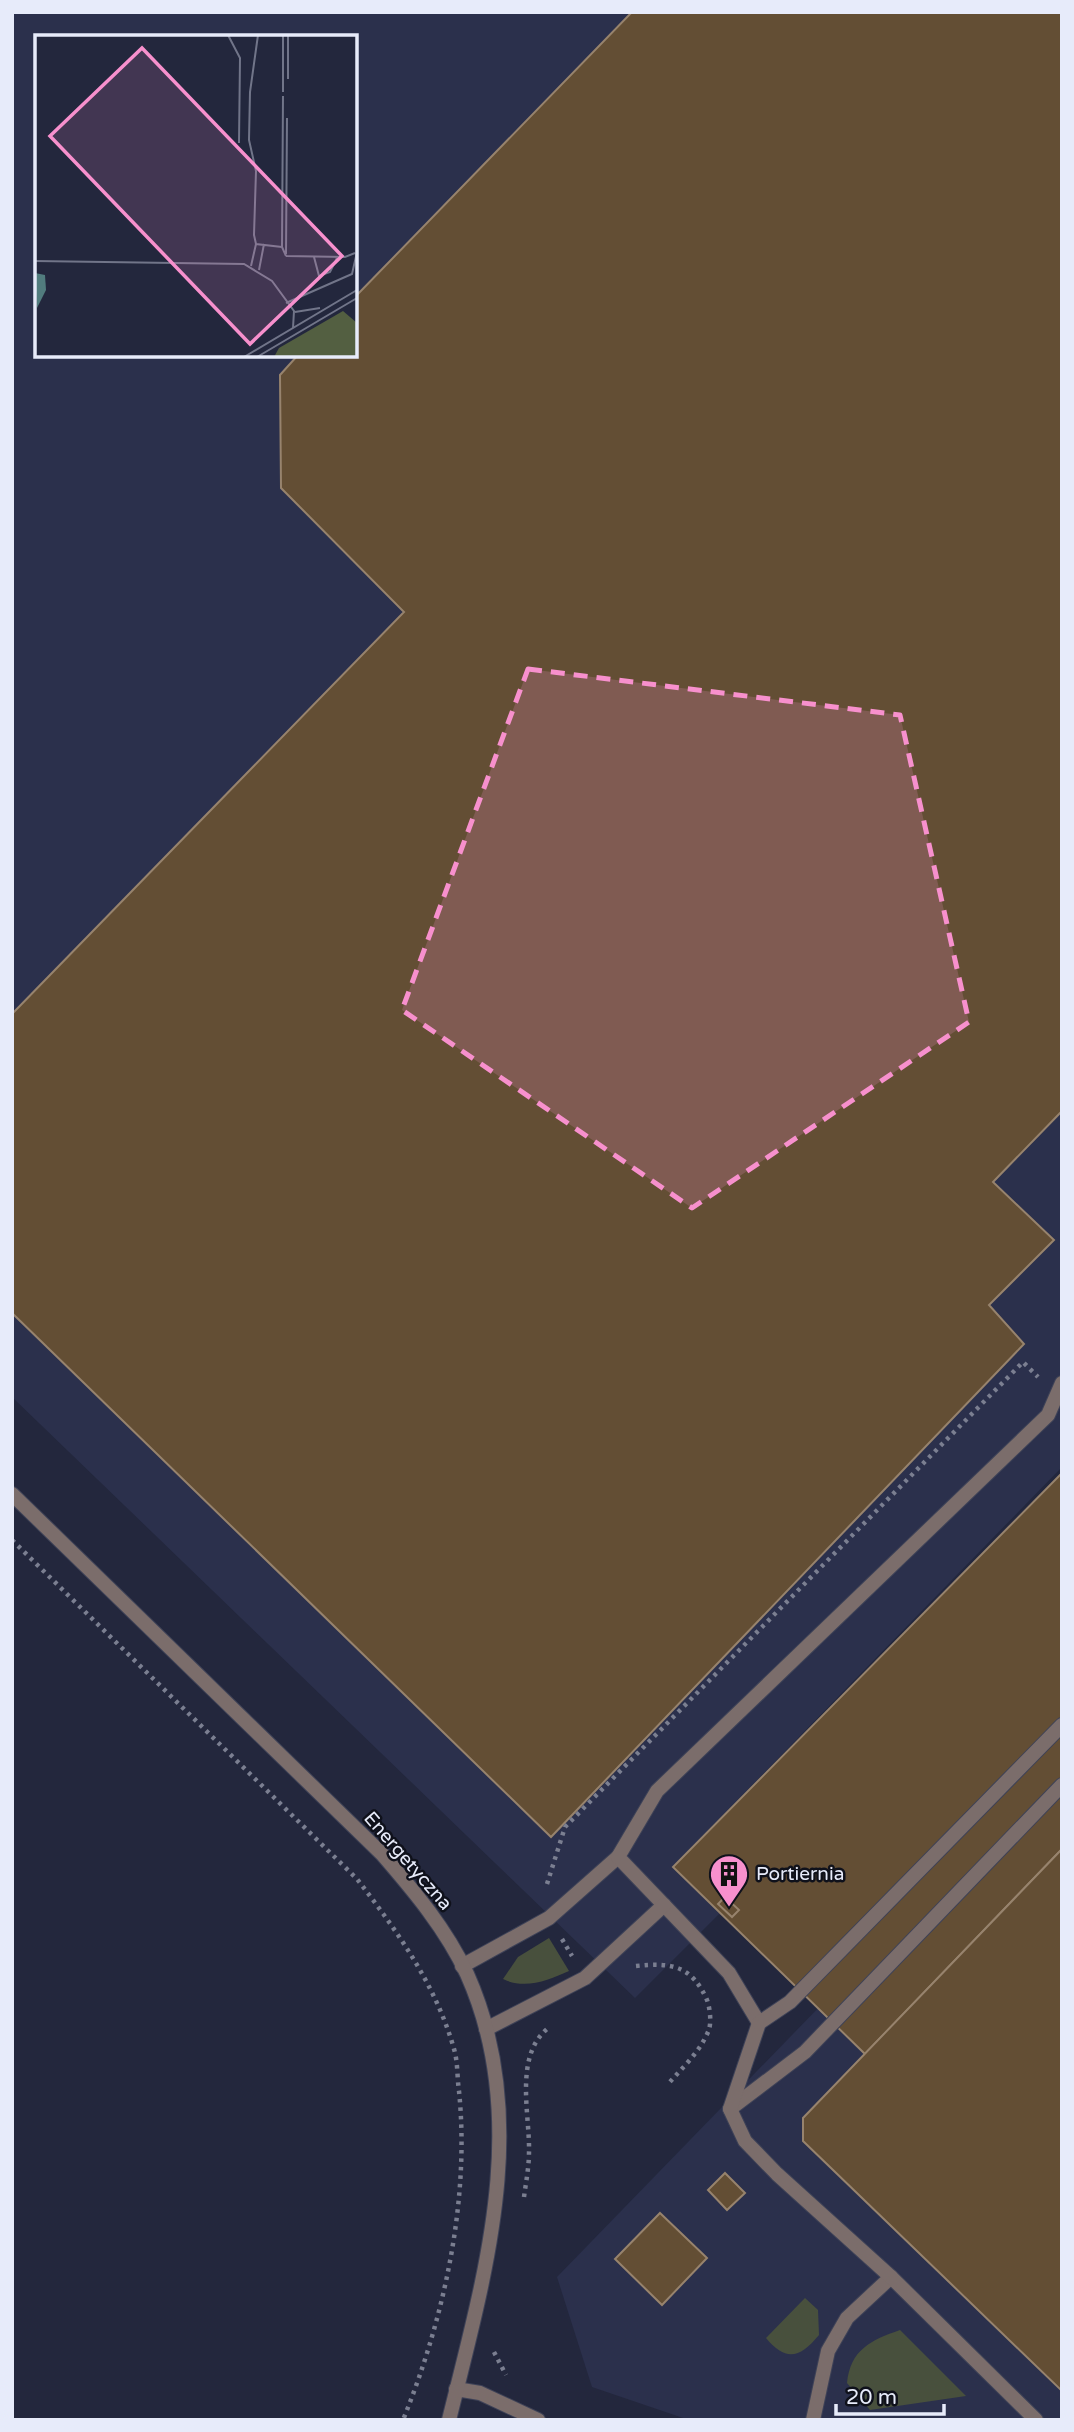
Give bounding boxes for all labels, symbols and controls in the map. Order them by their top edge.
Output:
inset map [35,35,357,357]
street label: Energetyczna [359,1807,457,1915]
building icon: Portiernia [708,1853,750,1908]
place label: Portiernia [756,1863,844,1885]
scale bar [836,2372,944,2416]
text: 20 m [846,2385,897,2410]

